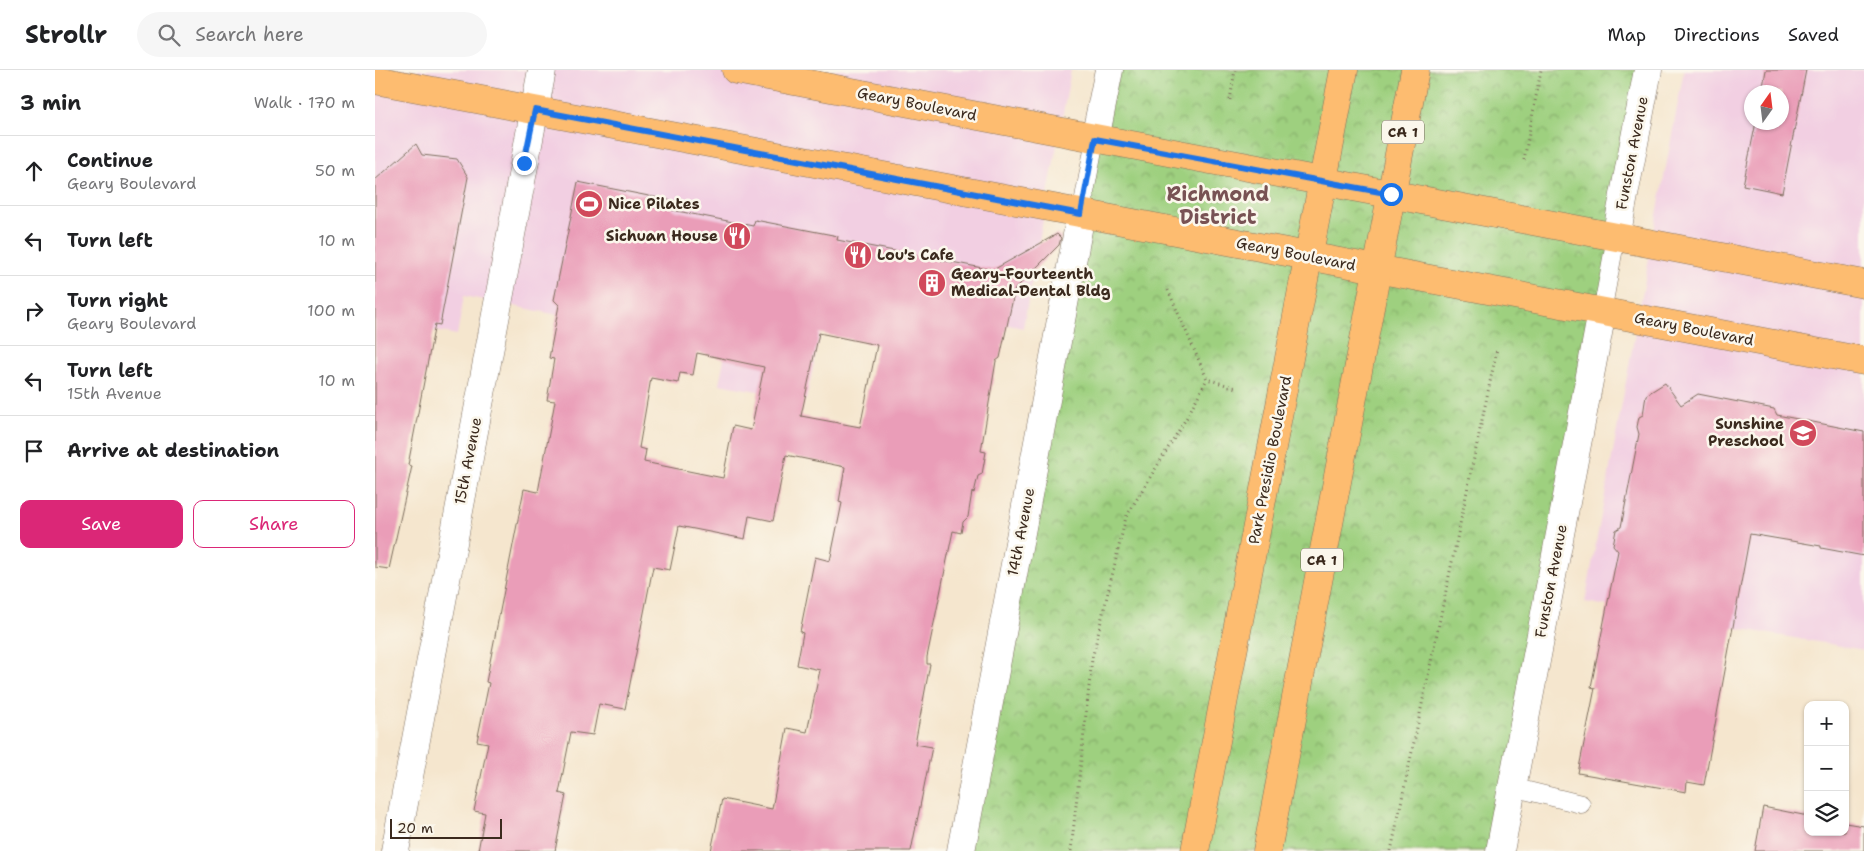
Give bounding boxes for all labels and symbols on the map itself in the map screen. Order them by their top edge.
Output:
street label: Geary Boulevard [856,83,979,125]
north arrow [1744,85,1789,130]
street label: Funston Avenue [1611,95,1653,211]
road number: CA 1 [1382,121,1424,144]
route end [513,152,536,175]
district label: Richmond District [1167,181,1270,230]
route start [1380,183,1403,206]
sports icon: Nice Pilates [574,189,604,219]
place label: Nice Pilates [608,194,700,214]
restaurant icon: Sichuan House [722,221,752,251]
place label: Sichuan House [606,226,718,246]
street label: Geary Boulevard [1235,233,1358,275]
restaurant icon: Lou's Cafe [843,240,873,270]
place label: Lou's Cafe [877,245,954,265]
place label: Geary-Fourteenth Medical-Dental Bldg [951,264,1111,301]
building icon: Geary-Fourteenth Medical-Dental Bldg [917,268,947,298]
street label: Geary Boulevard [1633,308,1756,350]
street label: Park Presidio Boulevard [1244,374,1296,546]
place label: Sunshine Preschool [1708,414,1784,451]
street label: 15th Avenue [450,415,486,507]
school or university icon: Sunshine Preschool [1788,418,1818,448]
street label: 14th Avenue [1003,486,1039,578]
street label: Funston Avenue [1530,523,1572,639]
road number: CA 1 [1301,548,1343,572]
scale bar [390,816,503,839]

